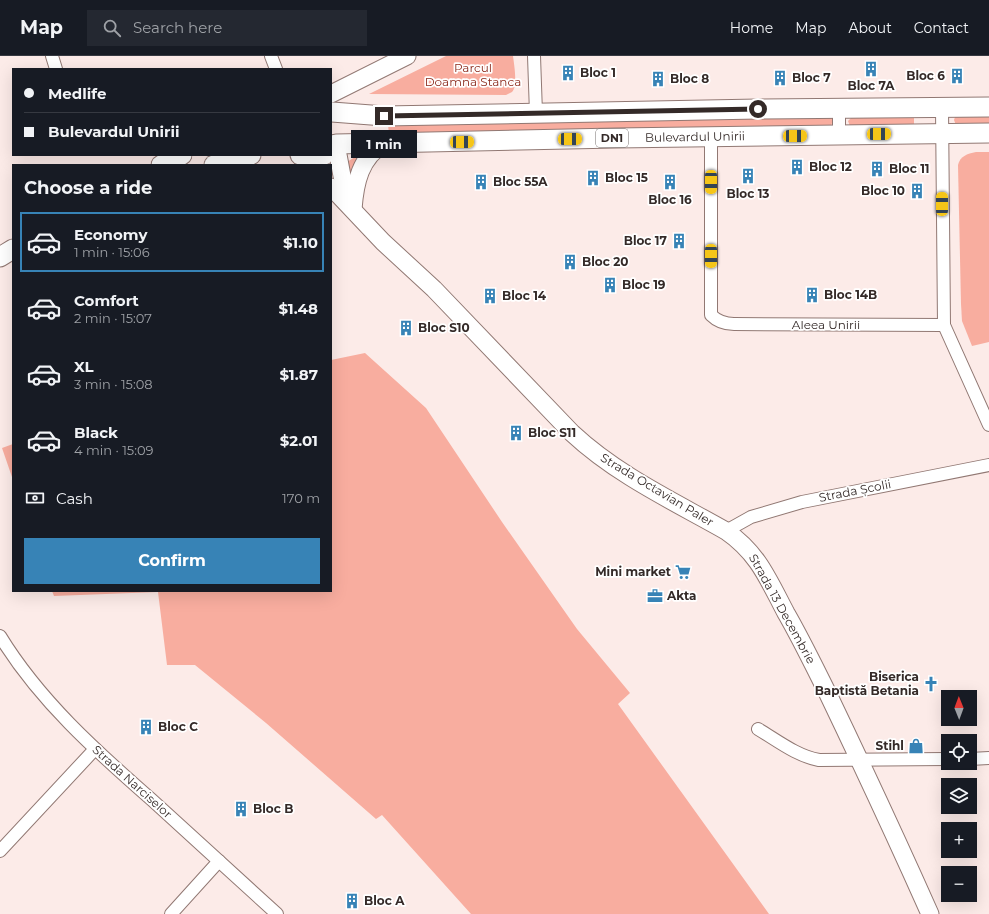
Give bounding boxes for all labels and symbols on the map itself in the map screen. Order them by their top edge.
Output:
park label: Parcul Doamna Stanca [425,60,521,89]
building icon: Bloc 7A [862,60,880,78]
building icon: Bloc 1 [559,64,577,82]
place label: Bloc 1 [580,65,616,80]
building icon: Bloc 6 [948,67,966,85]
place label: Bloc 6 [906,68,945,83]
building icon: Bloc 7 [771,69,789,87]
building icon: Bloc 8 [649,70,667,88]
place label: Bloc 7 [792,70,831,85]
place label: Bloc 8 [670,71,709,86]
place label: Bloc 7A [847,78,895,93]
route start [749,100,767,118]
route end [375,107,393,125]
street label: Bulevardul Unirii [645,128,745,145]
car [867,128,891,140]
road number: DN1 [596,129,628,147]
callout: 1 min [351,130,417,158]
car [783,130,807,142]
car [558,133,582,145]
car [450,136,474,148]
building icon: Bloc 12 [788,158,806,176]
place label: Bloc 12 [809,159,852,174]
building icon: Bloc 11 [868,160,886,178]
place label: Bloc 11 [889,161,930,176]
building icon: Bloc 13 [739,167,757,185]
building icon: Bloc 15 [584,169,602,187]
place label: Bloc 15 [605,170,648,185]
car [705,170,717,194]
building icon: Bloc 55A [472,173,490,191]
building icon: Bloc 16 [661,173,679,191]
place label: Bloc 55A [493,174,548,189]
building icon: Bloc 10 [908,182,926,200]
place label: Bloc 10 [861,183,905,198]
place label: Bloc 13 [727,186,769,201]
place label: Bloc 16 [648,192,692,207]
car [936,192,948,216]
building icon: Bloc 17 [670,232,688,250]
place label: Bloc 17 [624,233,668,248]
car [705,244,717,268]
building icon: Bloc 20 [561,253,579,271]
place label: Bloc 20 [582,254,628,269]
building icon: Bloc 19 [601,276,619,294]
place label: Bloc 19 [622,277,666,292]
building icon: Bloc 14B [803,286,821,304]
building icon: Bloc 14 [481,287,499,305]
place label: Bloc 14B [824,287,877,302]
place label: Bloc 14 [502,288,547,303]
street label: Aleea Unirii [792,317,860,332]
building icon: Bloc S10 [397,319,415,337]
place label: Bloc S10 [418,320,470,335]
building icon: Bloc S11 [507,424,525,442]
place label: Bloc S11 [528,425,576,440]
street label: Strada Octavian Paler [598,450,717,529]
street label: Strada Școlii [818,476,892,505]
street label: Strada 13 Decembrie [746,551,819,666]
supermarket icon: Mini market [674,563,692,581]
place label: Mini market [595,564,672,579]
office icon: Akta [646,587,664,605]
place label: Akta [666,588,696,603]
place label: Biserica Baptistă Betania [815,669,919,698]
church icon: Biserica Baptistă Betania [922,675,940,693]
north arrow [941,690,977,726]
building icon: Bloc C [137,718,155,736]
place label: Bloc C [158,719,198,734]
shop icon: Stihl [907,737,925,755]
place label: Stihl [876,738,904,753]
street label: Strada Narciselor [89,742,175,821]
building icon: Bloc B [232,800,250,818]
place label: Bloc B [253,801,293,816]
building icon: Bloc A [343,892,361,910]
place label: Bloc A [364,893,405,908]

